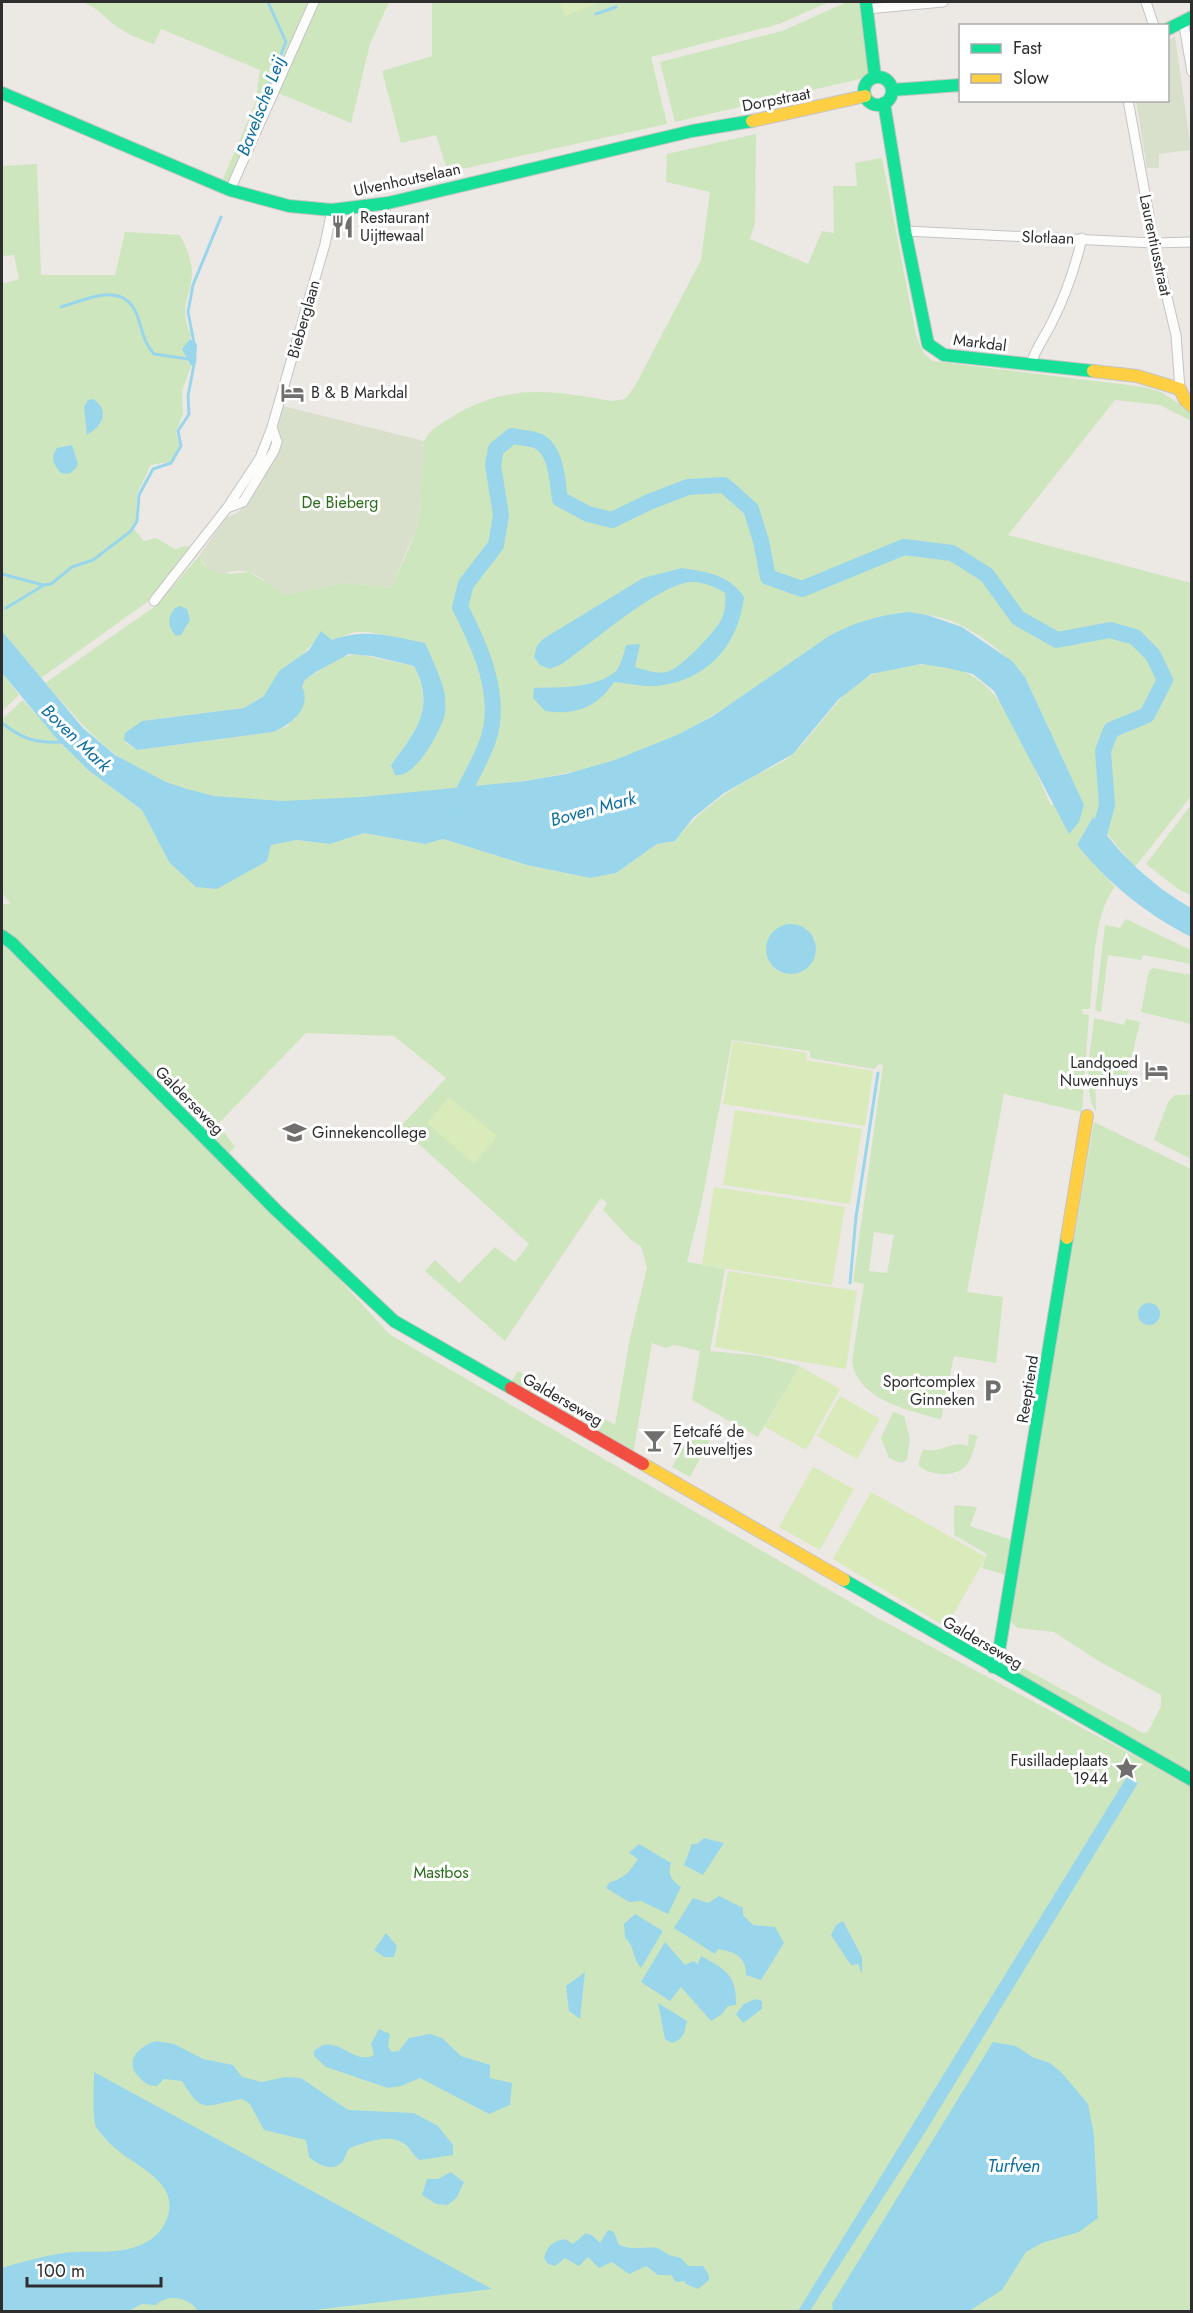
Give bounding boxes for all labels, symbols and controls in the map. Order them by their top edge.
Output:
legend [959,24,1169,102]
text: Fast [1013,35,1042,61]
water label: Bavelsche Leij [230,52,292,160]
text: Slow [1013,65,1050,91]
street label: Dorpstraat [740,82,812,117]
street label: Ulvenhoutselaan [352,157,463,202]
street label: Laurentiusstraat [1134,192,1178,298]
place label: Restaurant Uijttewaal [360,206,429,247]
restaurant icon: Restaurant Uijttewaal [329,213,355,239]
street label: Slotlaan [1021,225,1075,250]
street label: Bieberglaan [281,277,326,361]
street label: Markdal [952,328,1008,357]
hotel icon: B & B Markdal [280,379,306,405]
place label: B & B Markdal [311,381,408,404]
park label: De Bieberg [302,491,378,514]
water label: Boven Mark [35,698,118,779]
water label: Boven Mark [547,785,640,833]
place label: Landgoed Nuwenhuys [1060,1051,1138,1092]
hotel icon: Landgoed Nuwenhuys [1143,1058,1169,1084]
street label: Galderseweg [150,1061,229,1140]
school or university icon: Ginnekencollege [281,1119,307,1145]
place label: Ginnekencollege [312,1121,426,1144]
street label: Reeptiend [1011,1354,1044,1425]
street label: Galderseweg [518,1367,607,1432]
place label: Sportcomplex Ginneken [883,1370,975,1411]
parking icon: Sportcomplex Ginneken [980,1377,1006,1403]
place label: Eetcafé de 7 heuveltjes [673,1420,753,1461]
bar icon: Eetcafé de 7 heuveltjes [642,1427,668,1453]
street label: Galderseweg [938,1610,1027,1675]
place label: Fusilladeplaats 1944 [1010,1749,1108,1790]
place icon: Fusilladeplaats 1944 [1113,1756,1139,1782]
park label: Mastbos [413,1861,469,1884]
water label: Turfven [988,2153,1040,2179]
scale bar [27,2250,160,2288]
text: 100 m [36,2258,85,2284]

